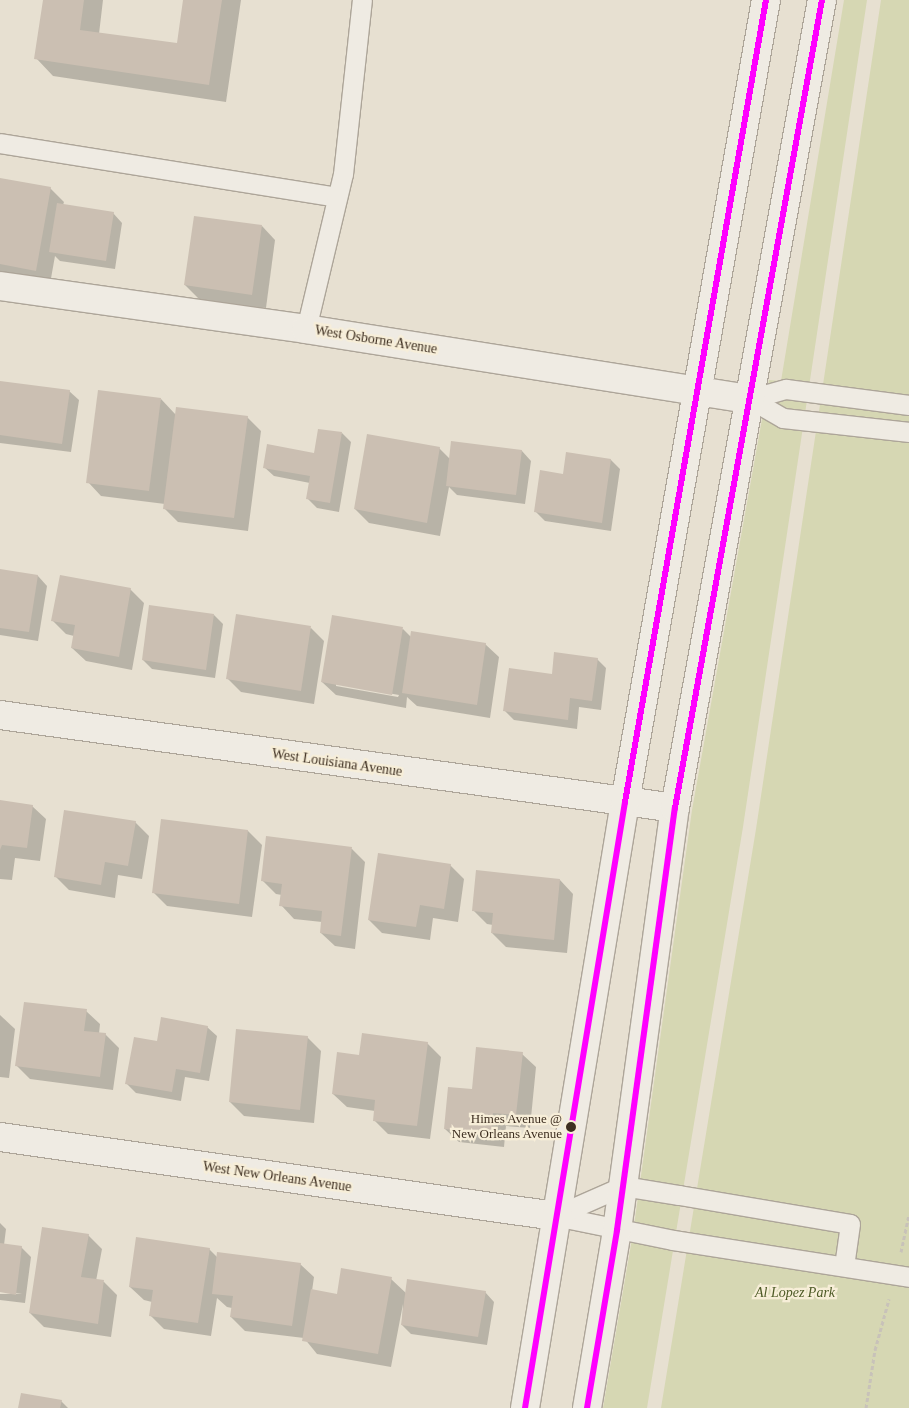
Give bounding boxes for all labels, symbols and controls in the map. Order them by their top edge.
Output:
street label: West Osborne Avenue [313,322,439,358]
street label: West Louisiana Avenue [270,745,404,781]
place label: Himes Avenue @ New Orleans Avenue [451,1112,562,1143]
marker: Himes Avenue @ New Orleans Avenue [566,1122,576,1132]
street label: West New Orleans Avenue [201,1158,353,1196]
park label: Al Lopez Park [755,1285,835,1301]

